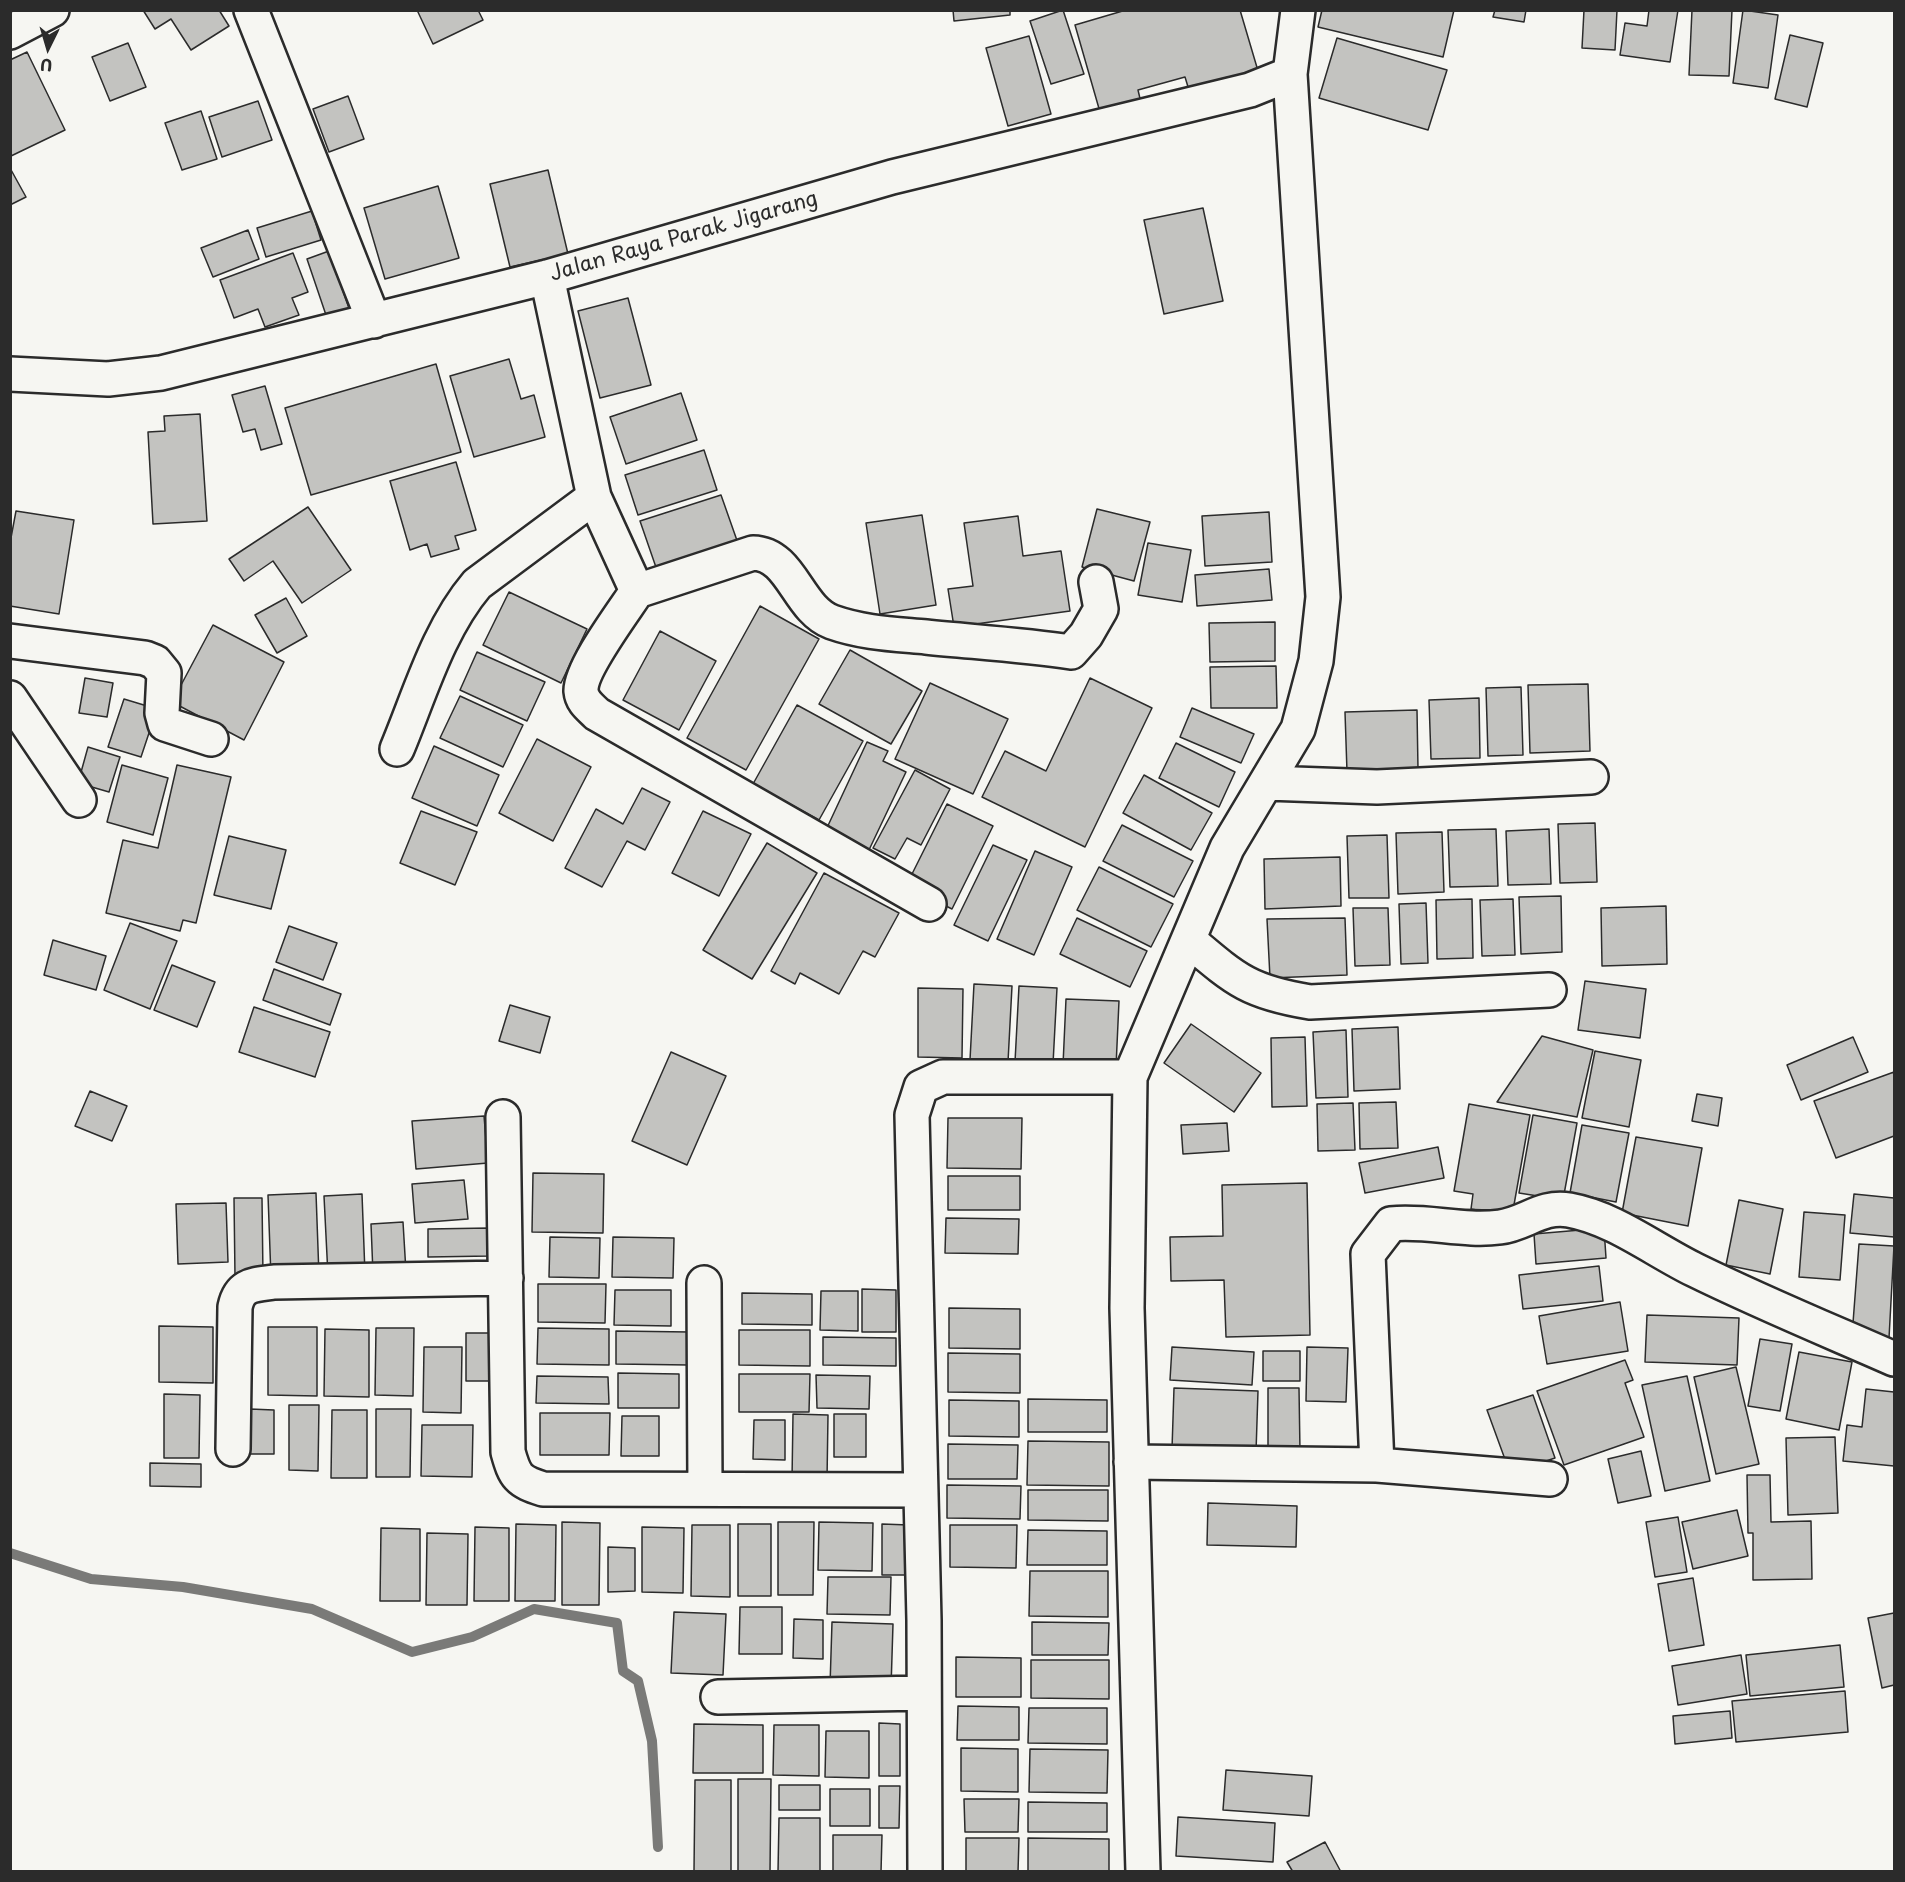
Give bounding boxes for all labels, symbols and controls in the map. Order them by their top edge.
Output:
north arrow [18,18,78,78]
text: U [39,53,54,78]
street label: Jalan Raya Parak Jigarang [547,187,821,287]

